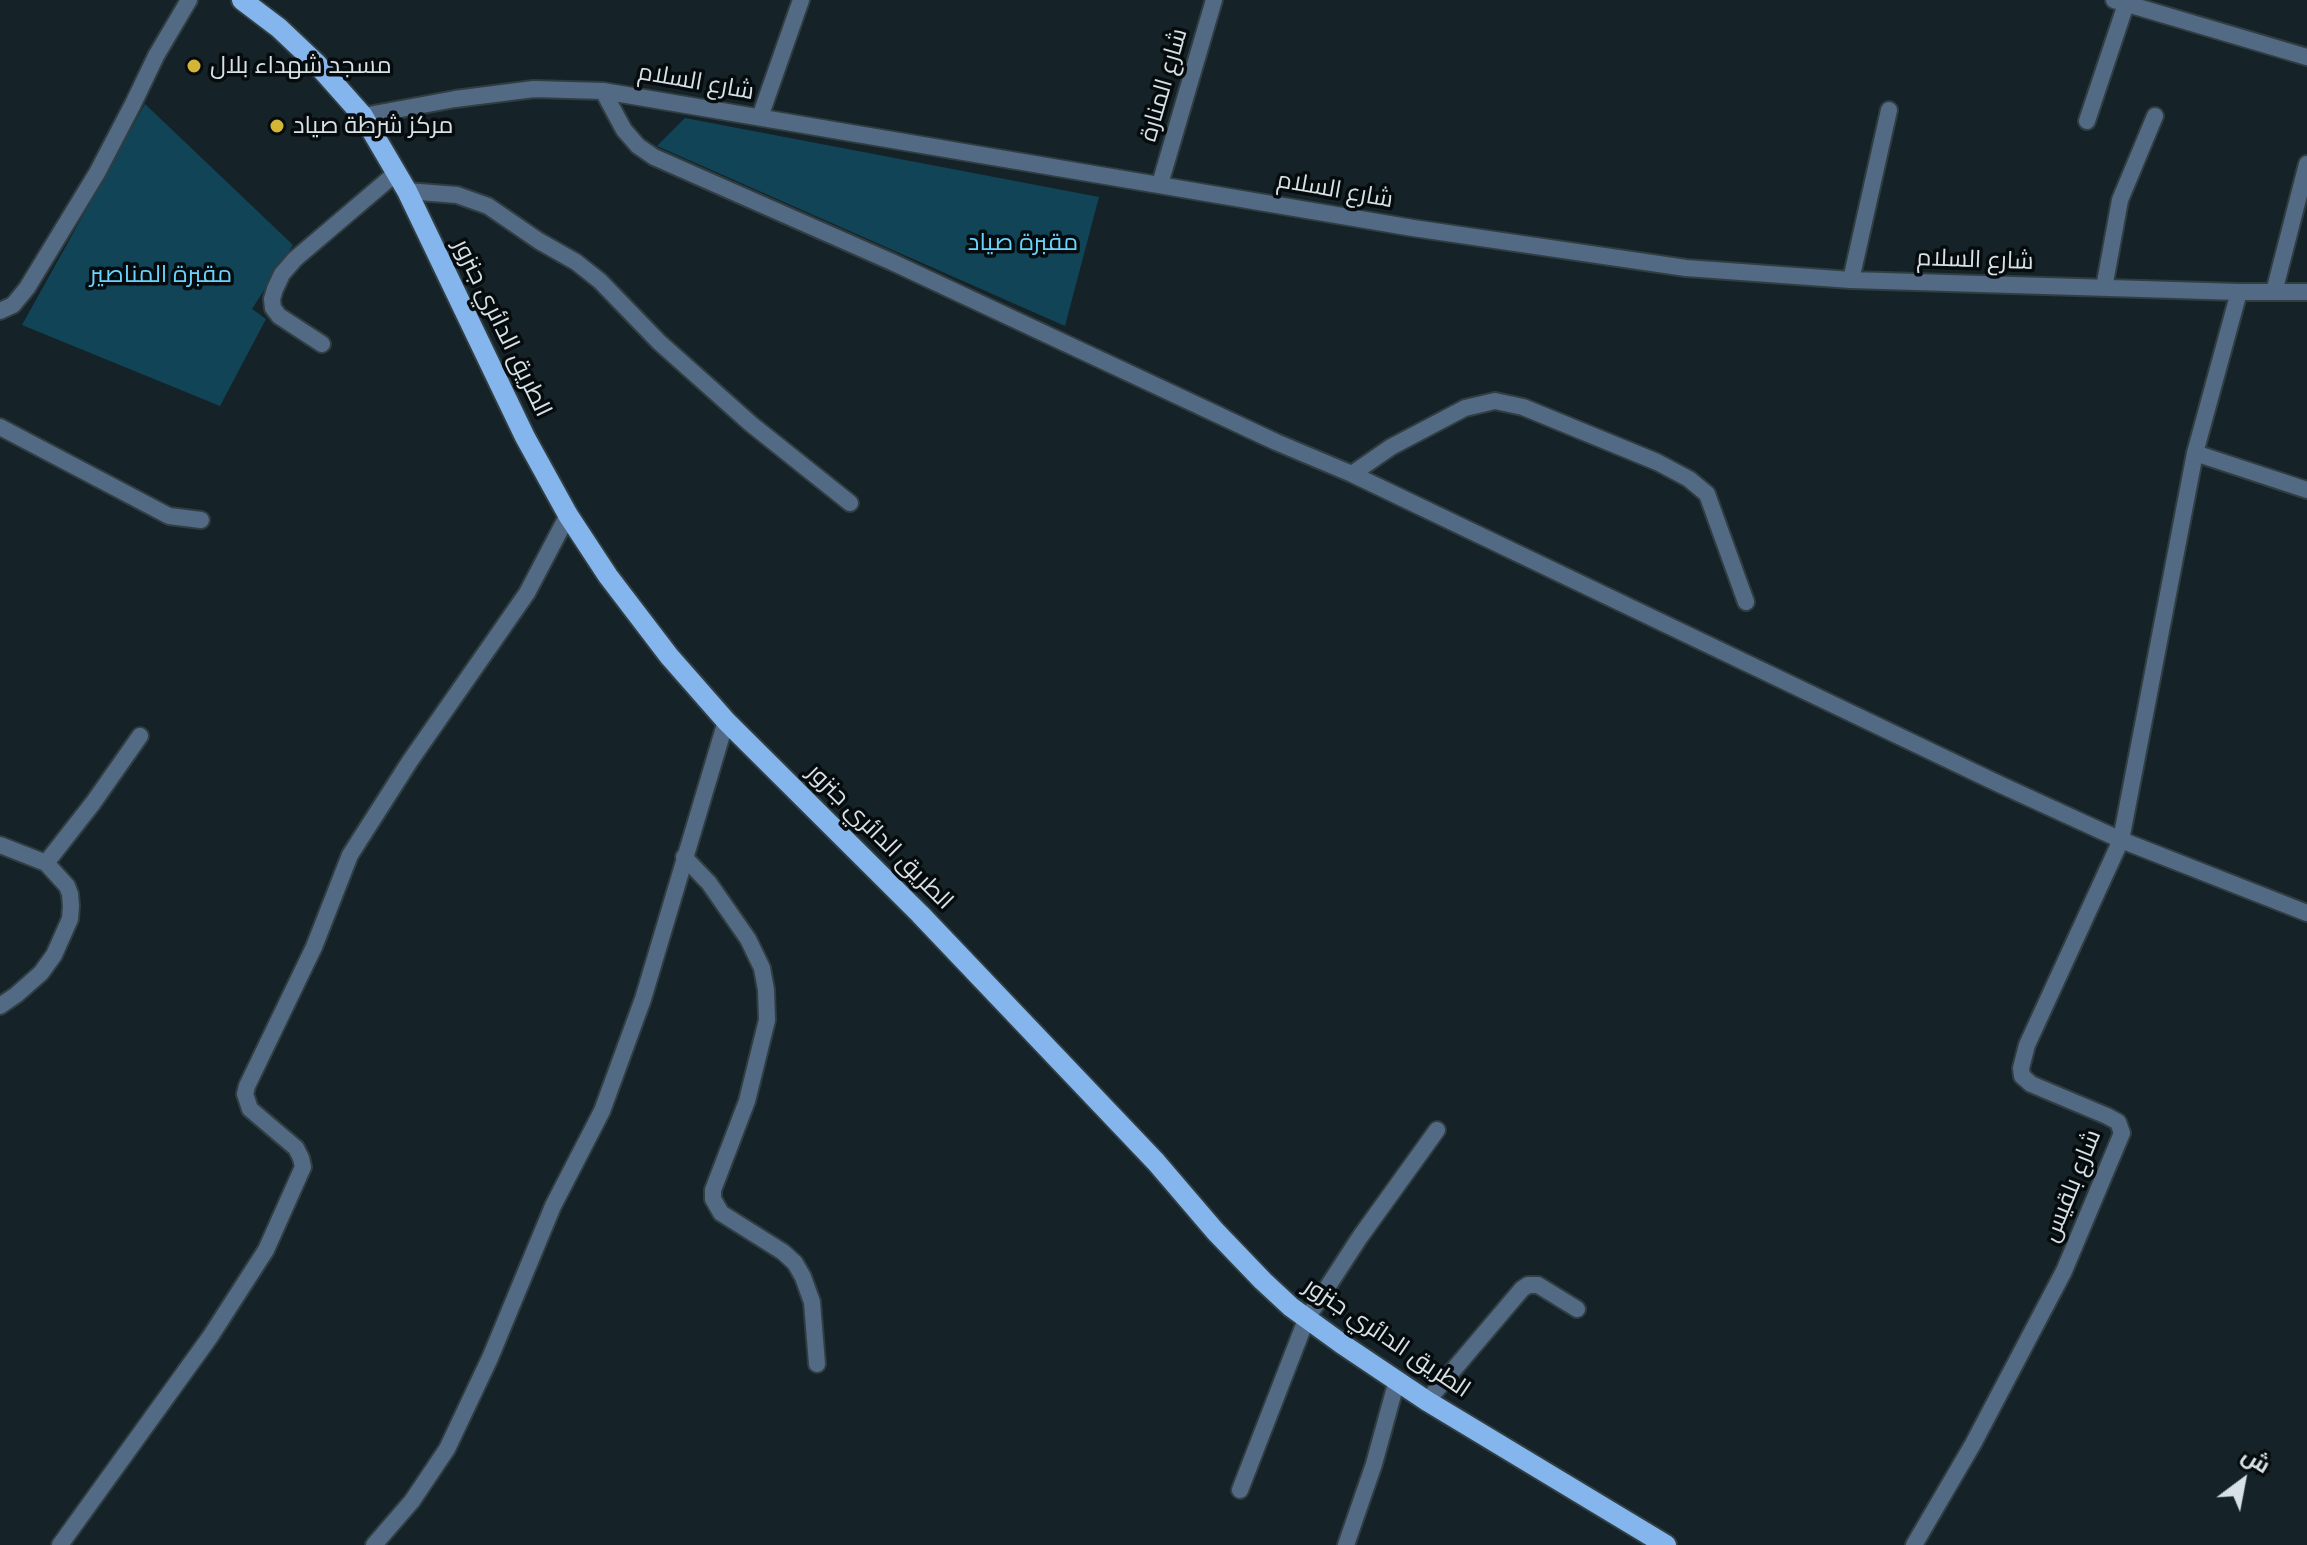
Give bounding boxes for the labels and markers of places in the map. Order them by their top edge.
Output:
place label: مسجد شهداء بلال [210,52,392,80]
marker: مسجد شهداء بلال [185,57,203,75]
place label: مركز شرطة صياد [293,112,453,140]
marker: مركز شرطة صياد [268,117,286,135]

